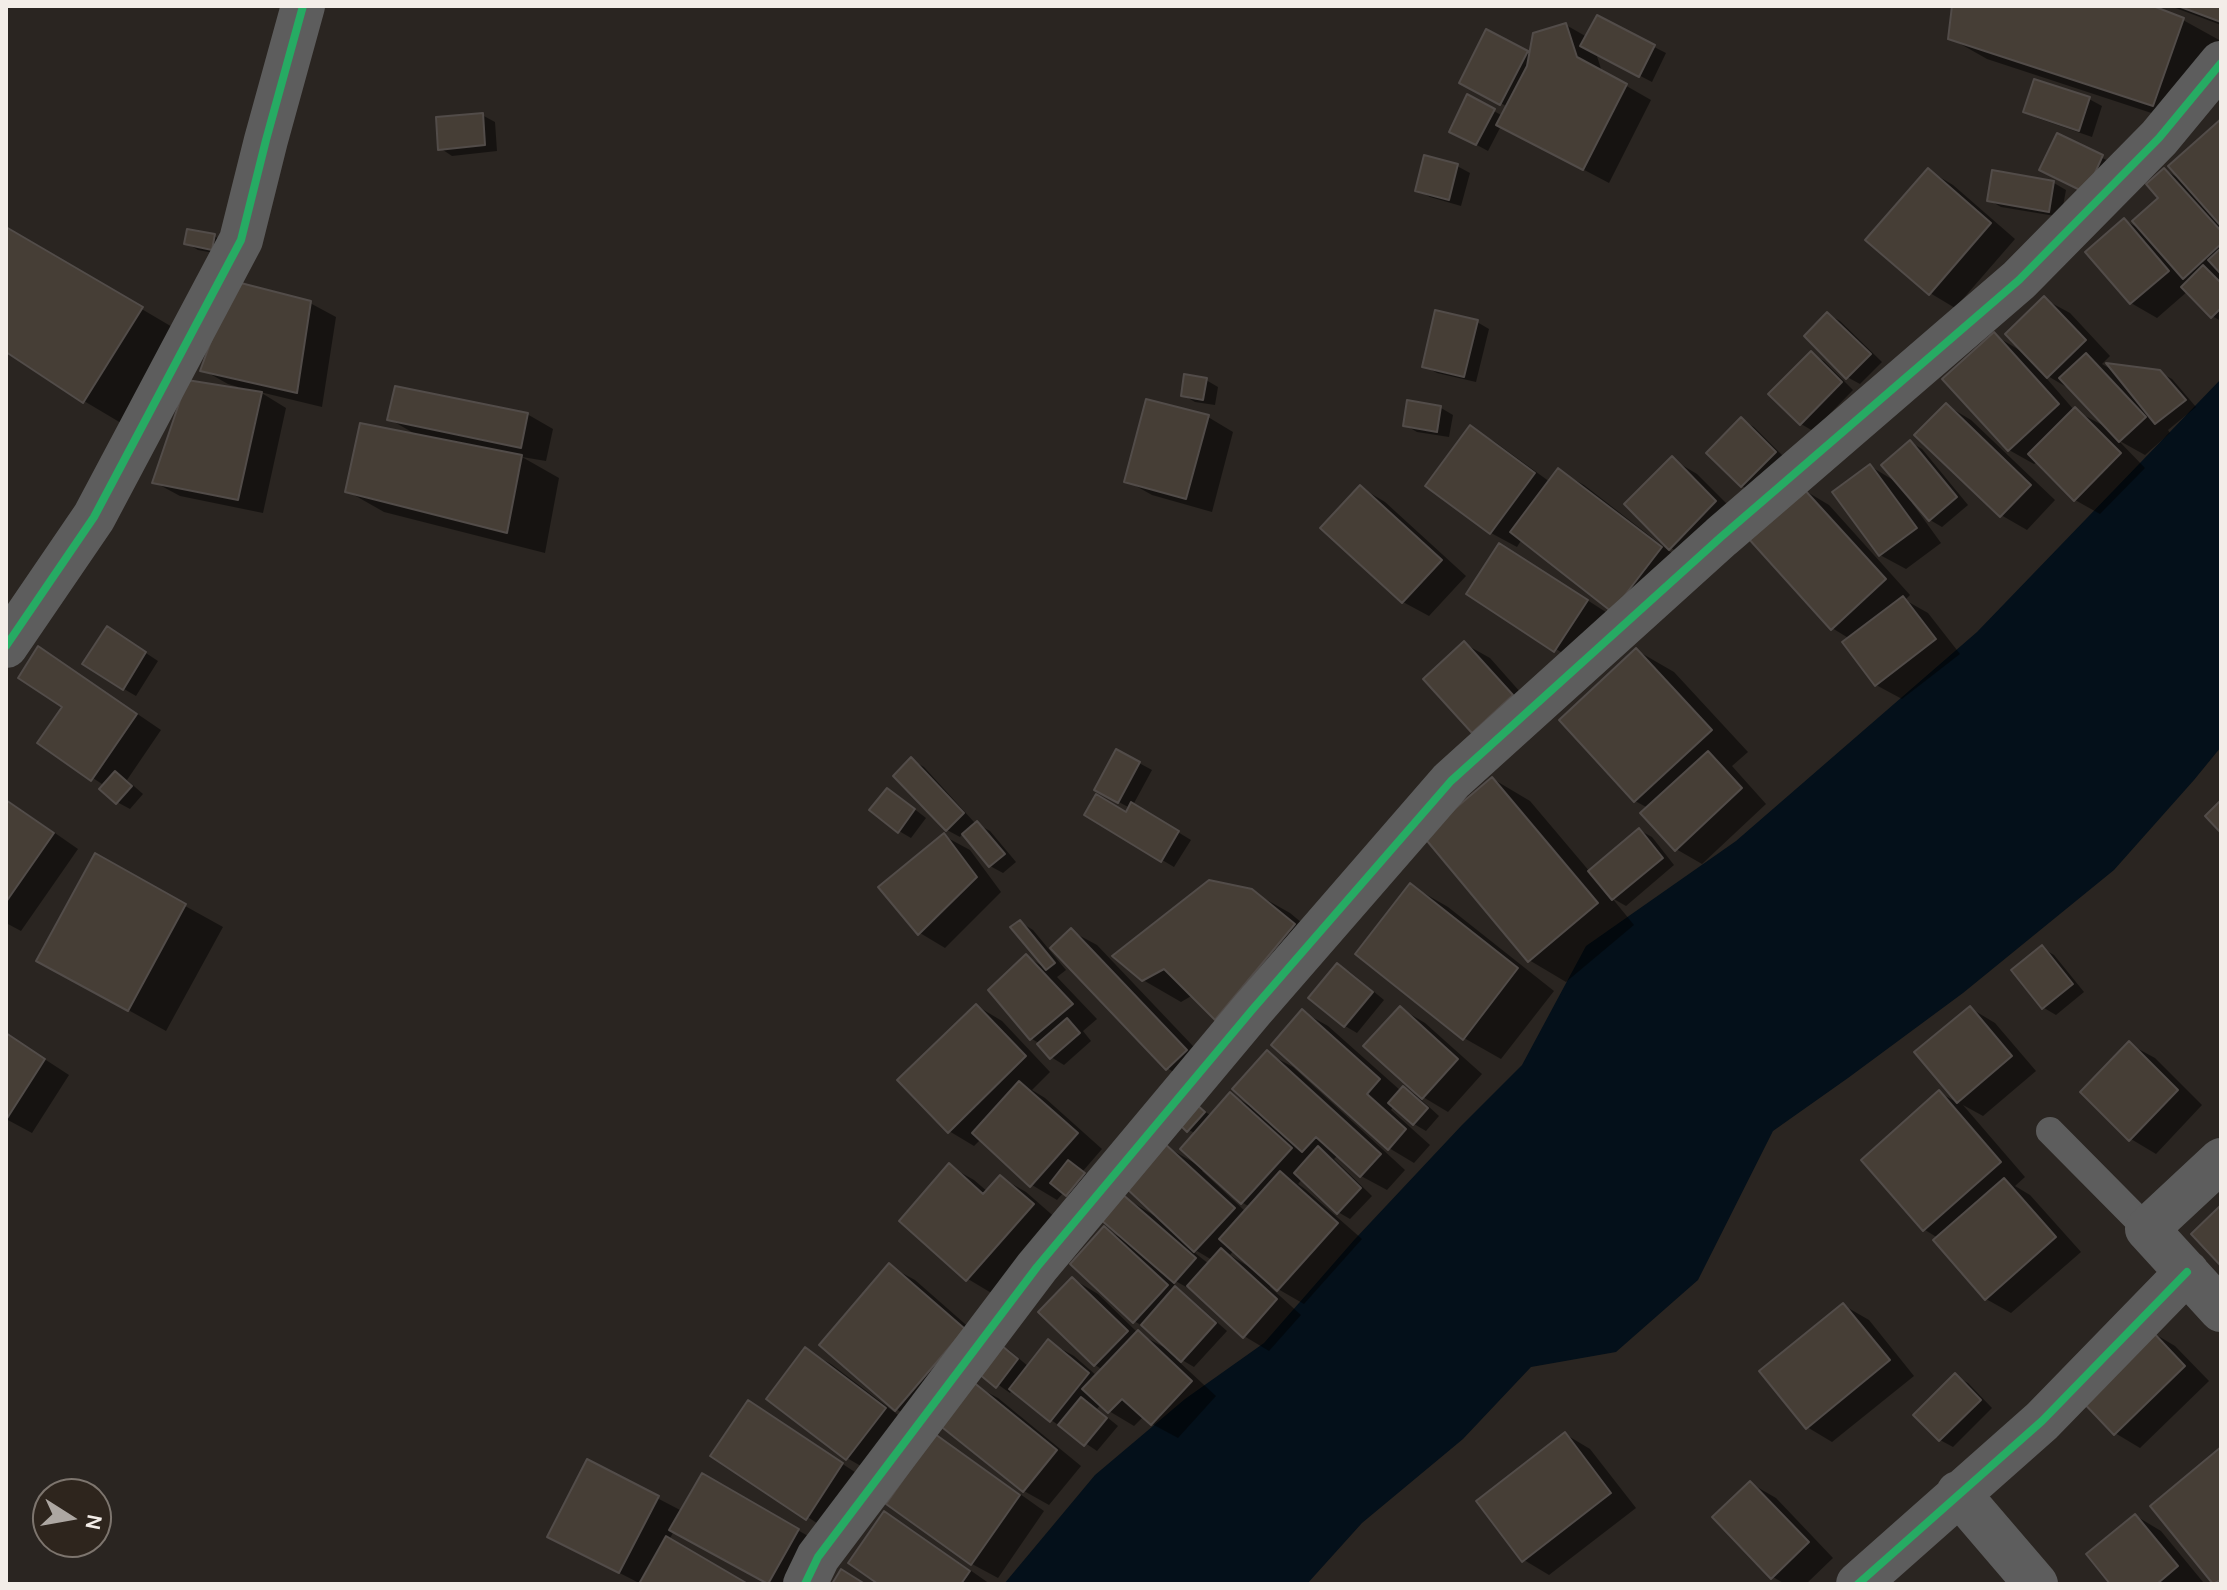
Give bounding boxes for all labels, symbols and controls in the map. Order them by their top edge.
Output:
north arrow [32,1478,112,1558]
text: N [79,1512,108,1532]

